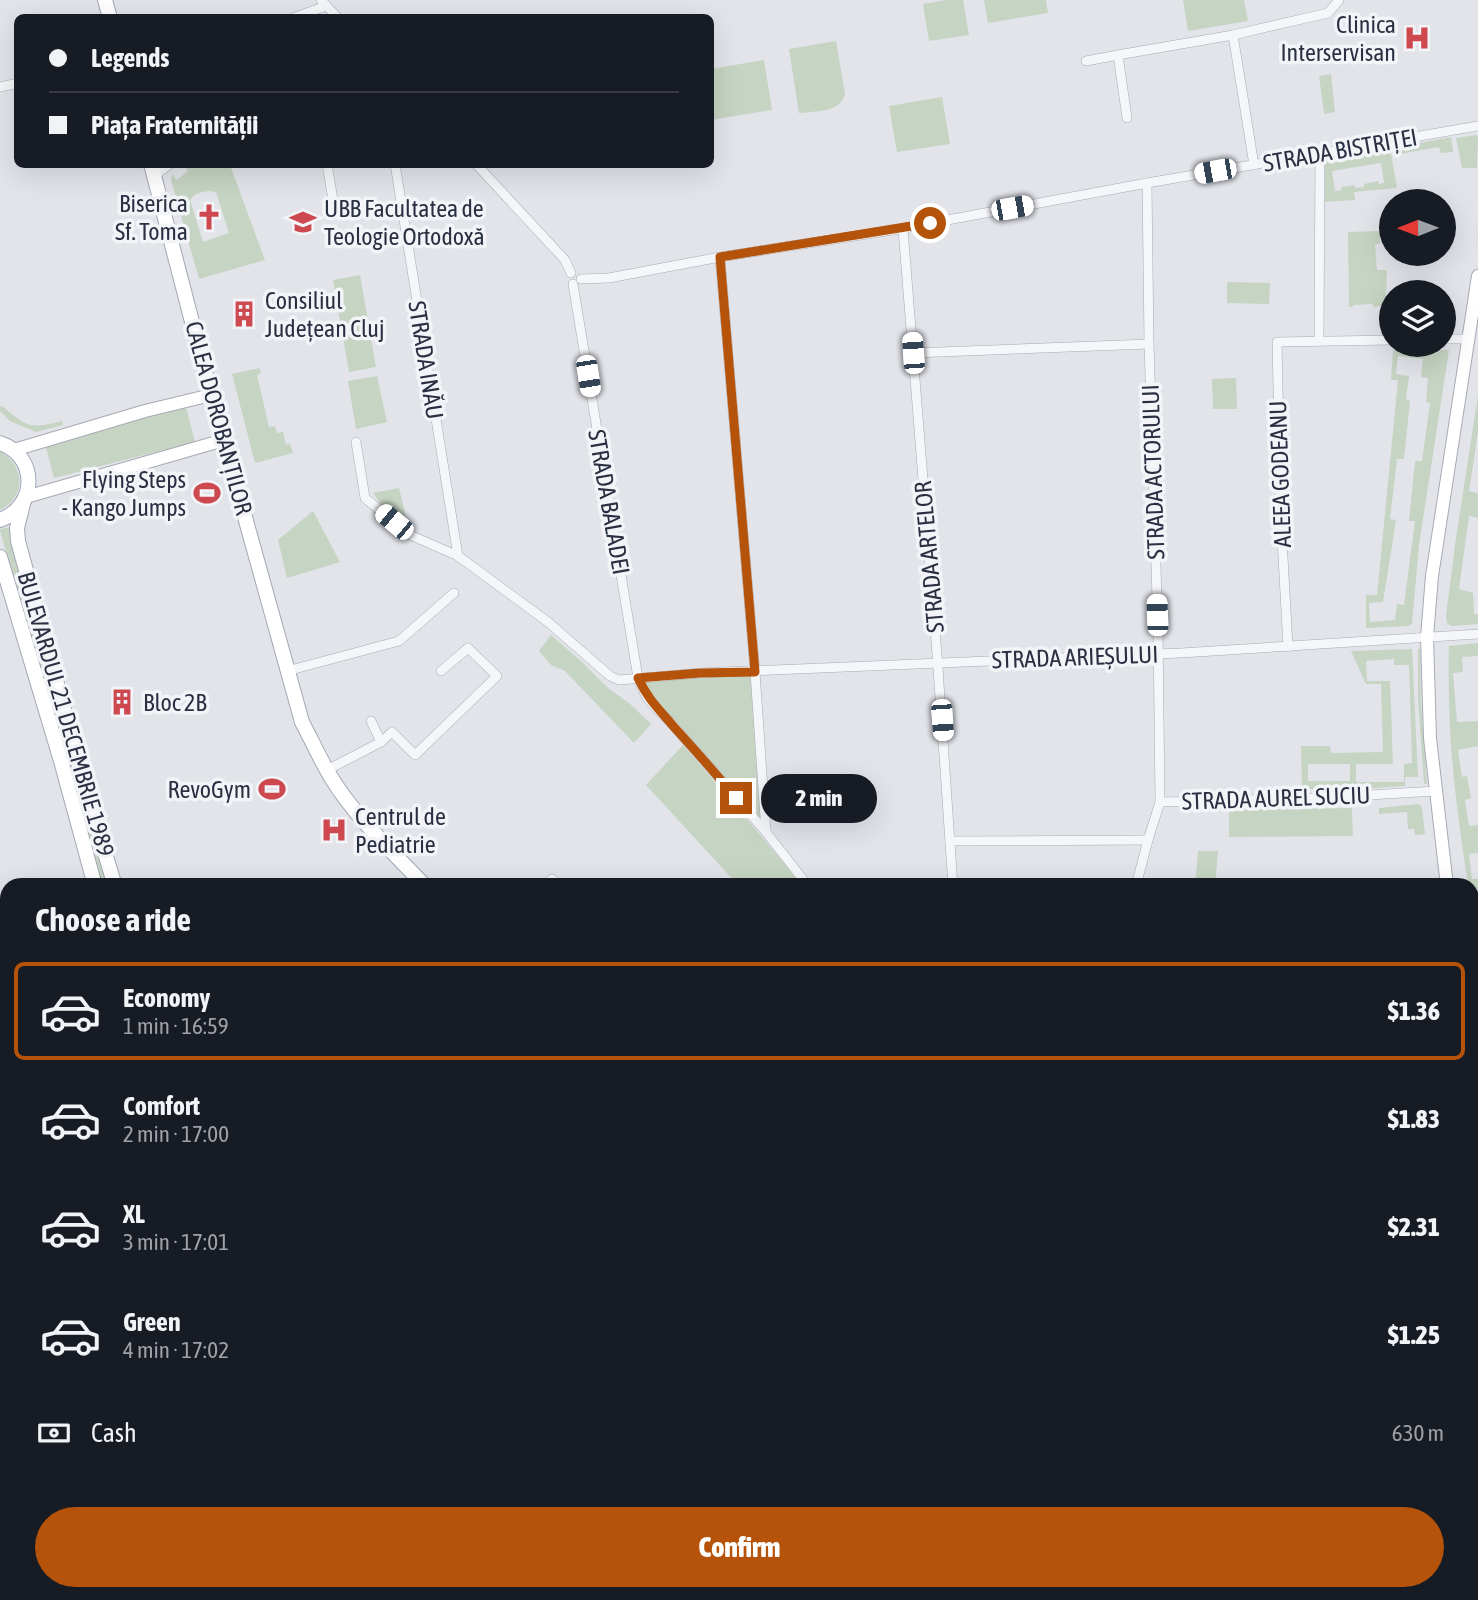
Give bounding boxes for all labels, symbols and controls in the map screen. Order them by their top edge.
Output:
place label: Clinica Interservisan [1280,11,1396,66]
hospital icon: Clinica Interservisan [1402,23,1432,53]
text: Legends [91,43,169,73]
text: Piața Fraternității [91,110,258,140]
street label: STRADA BISTRIȚEI [1261,123,1419,177]
car [1193,157,1238,185]
north arrow [1379,189,1456,266]
map controls [1379,189,1456,357]
place label: Biserica Sf. Toma [115,190,188,245]
car [990,194,1035,222]
place label: UBB Facultatea de Teologie Ortodoxă [324,195,485,250]
church icon: Biserica Sf. Toma [194,202,224,232]
school or university icon: UBB Facultatea de Teologie Ortodoxă [288,207,318,237]
route start [914,207,946,239]
button: layers [1379,280,1456,357]
place label: Consiliul Județean Cluj [265,287,384,342]
building icon: Consiliul Județean Cluj [229,299,259,329]
street label: STRADA INĂU [403,299,449,421]
street label: CALEA DOROBANȚILOR [180,318,258,518]
car [902,331,925,375]
car [575,354,602,398]
street label: STRADA ACTORULUI [1136,384,1170,560]
street label: ALEEA GODEANU [1264,400,1296,548]
street label: STRADA BALADEI [583,427,635,577]
place label: Flying Steps - Kango Jumps [62,466,186,521]
sports icon: Flying Steps - Kango Jumps [192,478,222,508]
street label: STRADA ARTELOR [909,480,949,634]
car [372,500,417,544]
street label: BULEVARDUL 21 DECEMBRIE 1989 [12,568,120,860]
car [1146,594,1169,636]
street label: STRADA ARIEȘULUI [991,641,1159,673]
building icon: Bloc 2B [107,687,137,717]
place label: Bloc 2B [143,689,207,716]
car [931,698,954,742]
sports icon: RevoGym [257,774,287,804]
callout: 2 min [760,774,876,822]
place label: RevoGym [168,776,251,803]
street label: STRADA AUREL SUCIU [1181,781,1371,815]
route end [720,782,752,814]
text: 2 min [796,785,842,811]
place label: Centrul de Pediatrie [355,803,446,858]
hospital icon: Centrul de Pediatrie [319,815,349,845]
text: Choose a ride [35,901,191,938]
icon: car [39,980,102,1043]
text: Economy [123,983,210,1013]
text: $1.36 [1388,996,1440,1026]
text: 1 min · 16:59 [123,1013,229,1039]
icon: car [39,1088,102,1151]
text: Comfort [123,1091,200,1121]
text: $1.83 [1388,1104,1440,1134]
text: 2 min · 17:00 [123,1121,229,1147]
icon: car [39,1196,102,1259]
text: XL [123,1199,145,1229]
text: $2.31 [1388,1212,1440,1242]
text: 3 min · 17:01 [123,1229,229,1255]
icon: car [39,1304,102,1367]
text: Green [123,1307,181,1337]
text: $1.25 [1388,1320,1440,1350]
text: 4 min · 17:02 [123,1337,229,1363]
icon: cash [35,1414,73,1452]
text: Cash [91,1418,137,1448]
text: 630 m [1392,1420,1444,1446]
button: Confirm [35,1507,1444,1587]

